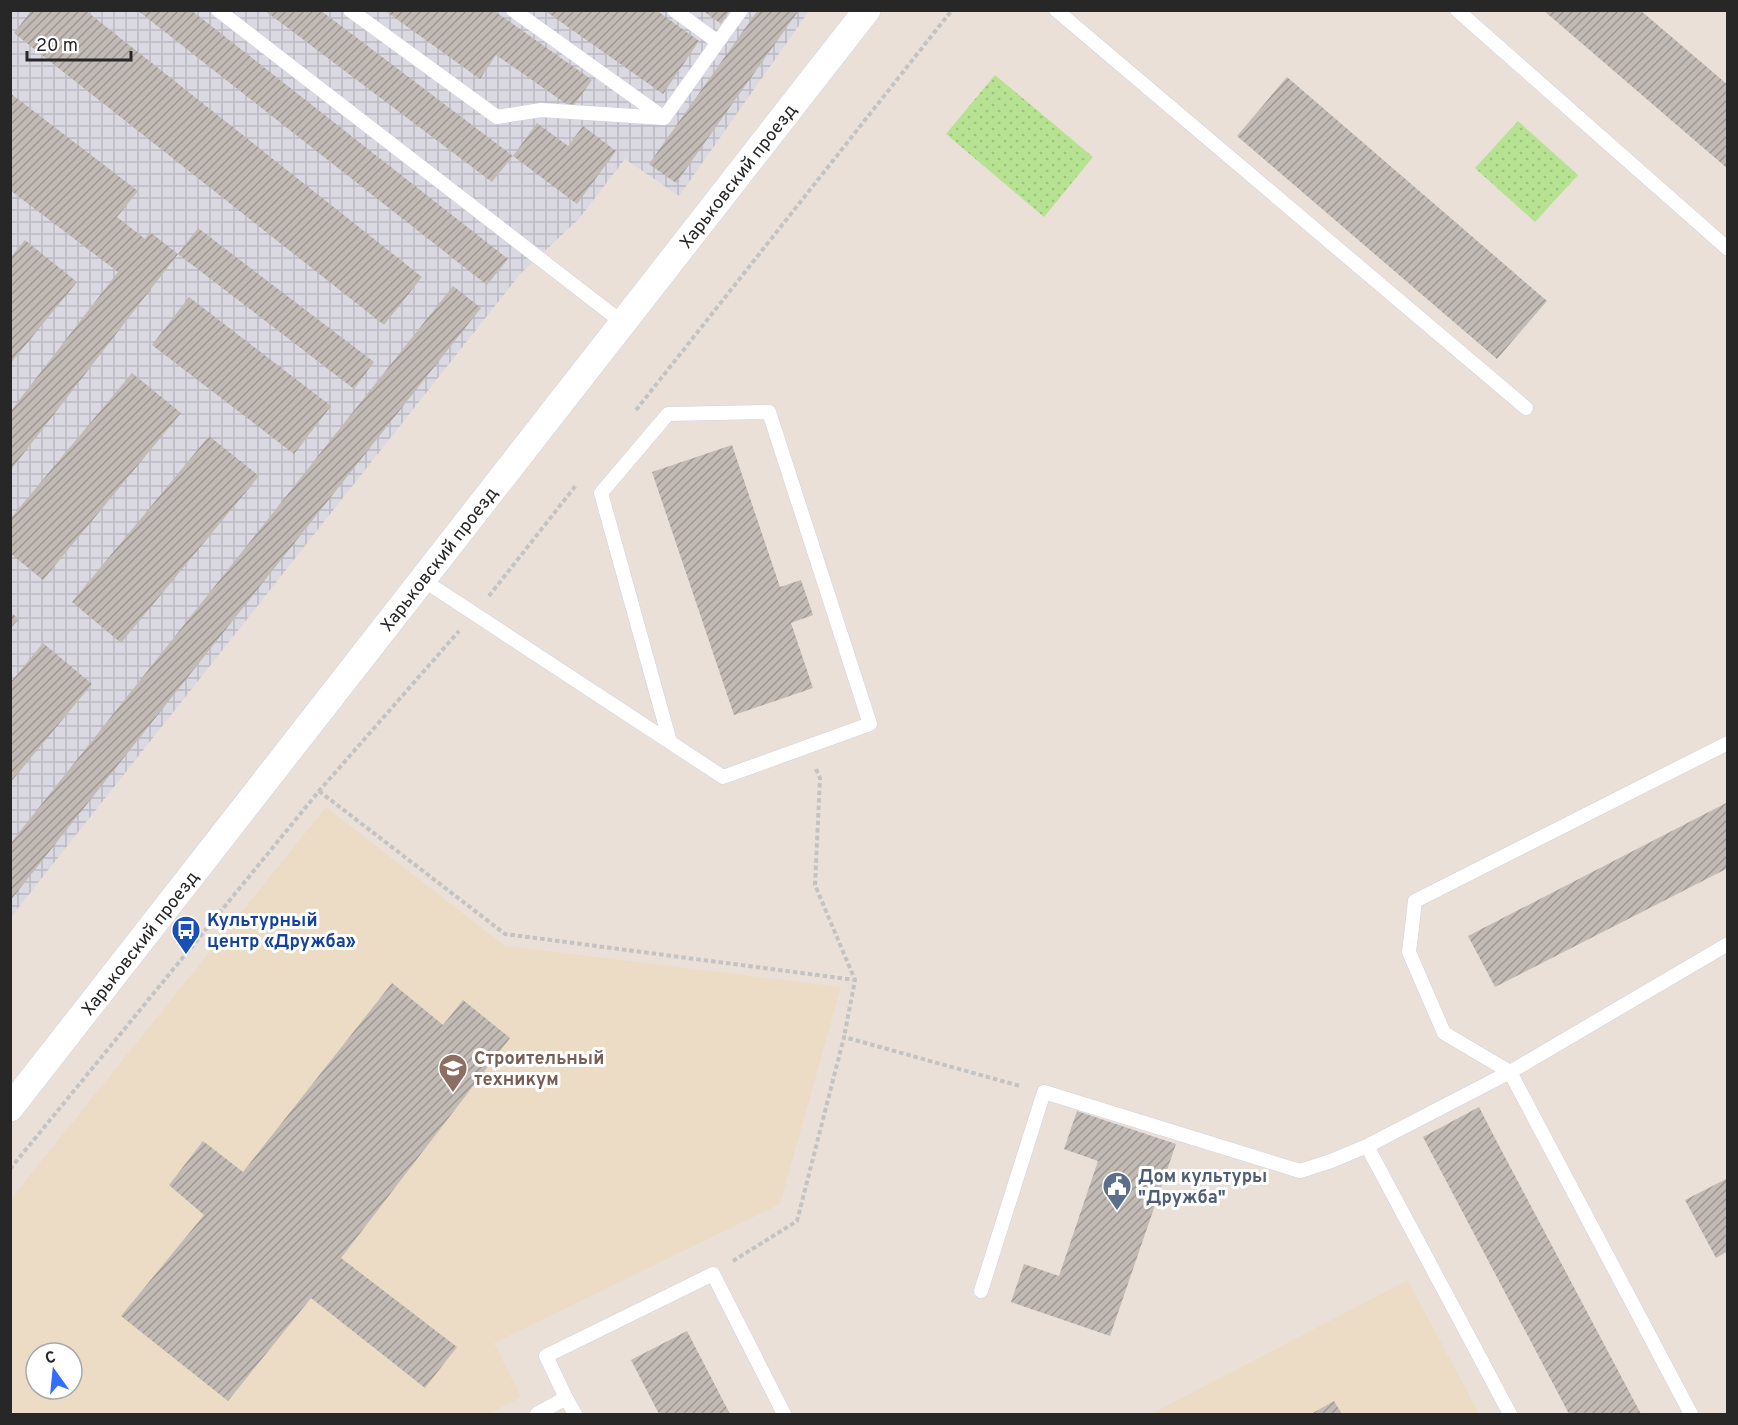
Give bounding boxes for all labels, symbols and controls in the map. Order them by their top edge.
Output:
scale bar [27,24,130,62]
text: 20 m [36,35,78,58]
street label: Харьковский проезд [675,100,803,254]
street label: Харьковский проезд [376,483,504,637]
street label: Харьковский проезд [77,867,205,1021]
place label: Культурный центр «Дружба» [207,910,356,954]
bus stop icon: Культурный центр «Дружба» [170,914,202,956]
place label: Строительный техникум [474,1048,604,1092]
school or university icon: Строительный техникум [437,1052,469,1094]
place label: Дом культуры "Дружба" [1138,1166,1267,1210]
public building icon: Дом культуры "Дружба" [1101,1170,1133,1212]
north arrow [24,1341,84,1401]
text: С [43,1347,58,1369]

